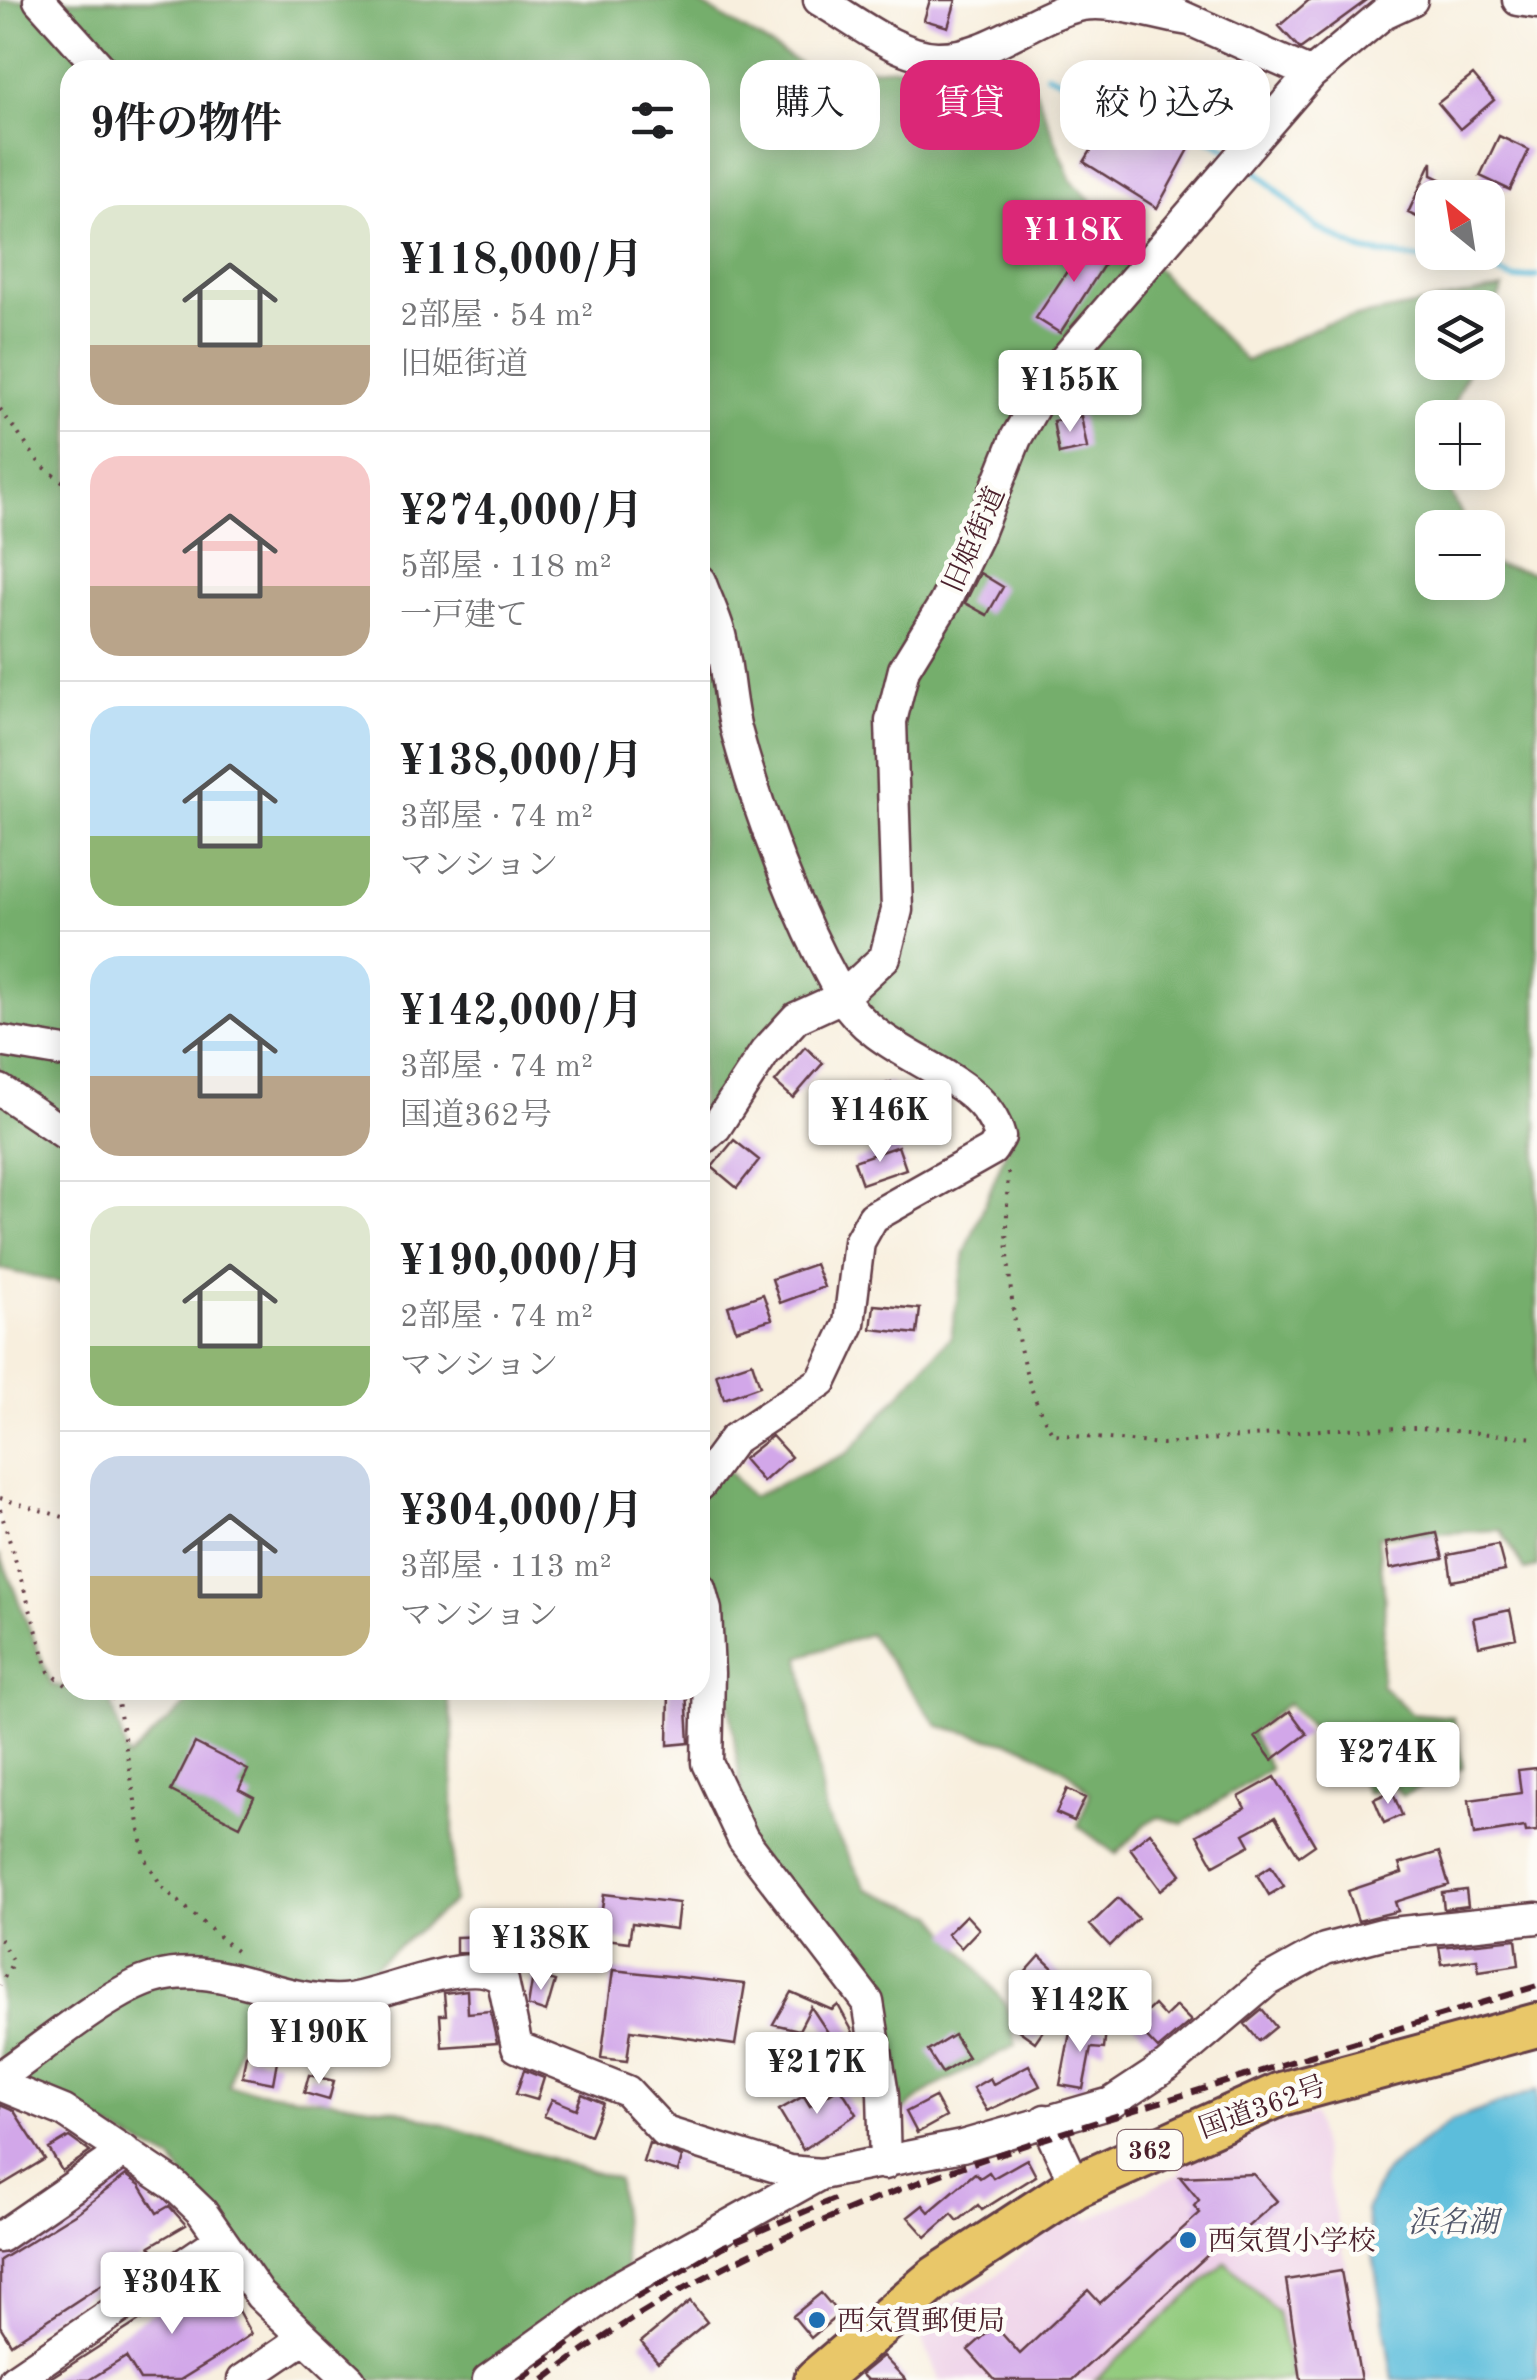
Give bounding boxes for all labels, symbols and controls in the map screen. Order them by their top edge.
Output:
chip: 購入 [740,60,880,150]
chip: 賃貸 [900,60,1040,150]
chip: 絞り込み [1060,60,1270,150]
icon: filters [625,93,680,148]
text: 9件の物件 [90,105,282,147]
north arrow [1415,180,1505,270]
map controls [1415,180,1505,600]
pin: ¥118K [1004,200,1144,285]
text: ¥118K [1025,216,1123,248]
text: ¥118,000/月 [400,241,643,283]
icon: home [170,245,290,365]
button: layers [1415,290,1505,380]
text: 2部屋 · 54 m² [400,301,593,333]
text: 旧姫街道 [400,350,528,382]
pin: ¥155K [1000,350,1140,435]
text: ¥155K [1021,366,1119,398]
button: + [1415,400,1505,490]
street label: 旧姫街道 [937,482,1011,597]
text: ¥274,000/月 [400,492,643,534]
icon: home [170,496,290,616]
button: − [1415,510,1505,600]
text: 5部屋 · 118 m² [400,552,612,584]
text: 一戸建て [400,601,528,633]
text: ¥138,000/月 [400,742,643,784]
icon: home [170,746,290,866]
text: 3部屋 · 74 m² [400,802,593,834]
text: マンション [400,851,559,883]
text: ¥142,000/月 [400,992,643,1034]
icon: home [170,996,290,1116]
text: 3部屋 · 74 m² [400,1052,593,1084]
pin: ¥146K [810,1080,950,1165]
text: ¥146K [831,1096,929,1128]
text: 国道362号 [400,1101,552,1133]
text: ¥190,000/月 [400,1242,643,1284]
icon: home [170,1246,290,1366]
text: 2部屋 · 74 m² [400,1302,593,1334]
text: マンション [400,1351,559,1383]
text: ¥304,000/月 [400,1492,643,1534]
icon: home [170,1496,290,1616]
text: 3部屋 · 113 m² [400,1552,612,1584]
text: マンション [400,1601,559,1633]
pin: ¥274K [1318,1722,1458,1807]
text: ¥274K [1339,1738,1437,1770]
pin: ¥138K [471,1908,611,1993]
text: ¥138K [492,1924,590,1956]
pin: ¥142K [1010,1970,1150,2055]
text: ¥142K [1031,1986,1129,2018]
pin: ¥190K [249,2002,389,2087]
text: ¥190K [270,2018,368,2050]
pin: ¥217K [747,2032,887,2117]
text: ¥217K [768,2048,866,2080]
street label: 国道362号 [1195,2070,1330,2145]
road number: 362 [1118,2130,1182,2170]
water label: 浜名湖 [1408,2206,1503,2239]
place label: 西気賀小学校 [1208,2226,1376,2257]
marker: 西気賀小学校 [1177,2229,1199,2251]
pin: ¥304K [102,2252,242,2337]
text: ¥304K [123,2268,221,2300]
place label: 西気賀郵便局 [837,2306,1005,2337]
marker: 西気賀郵便局 [806,2309,828,2331]

